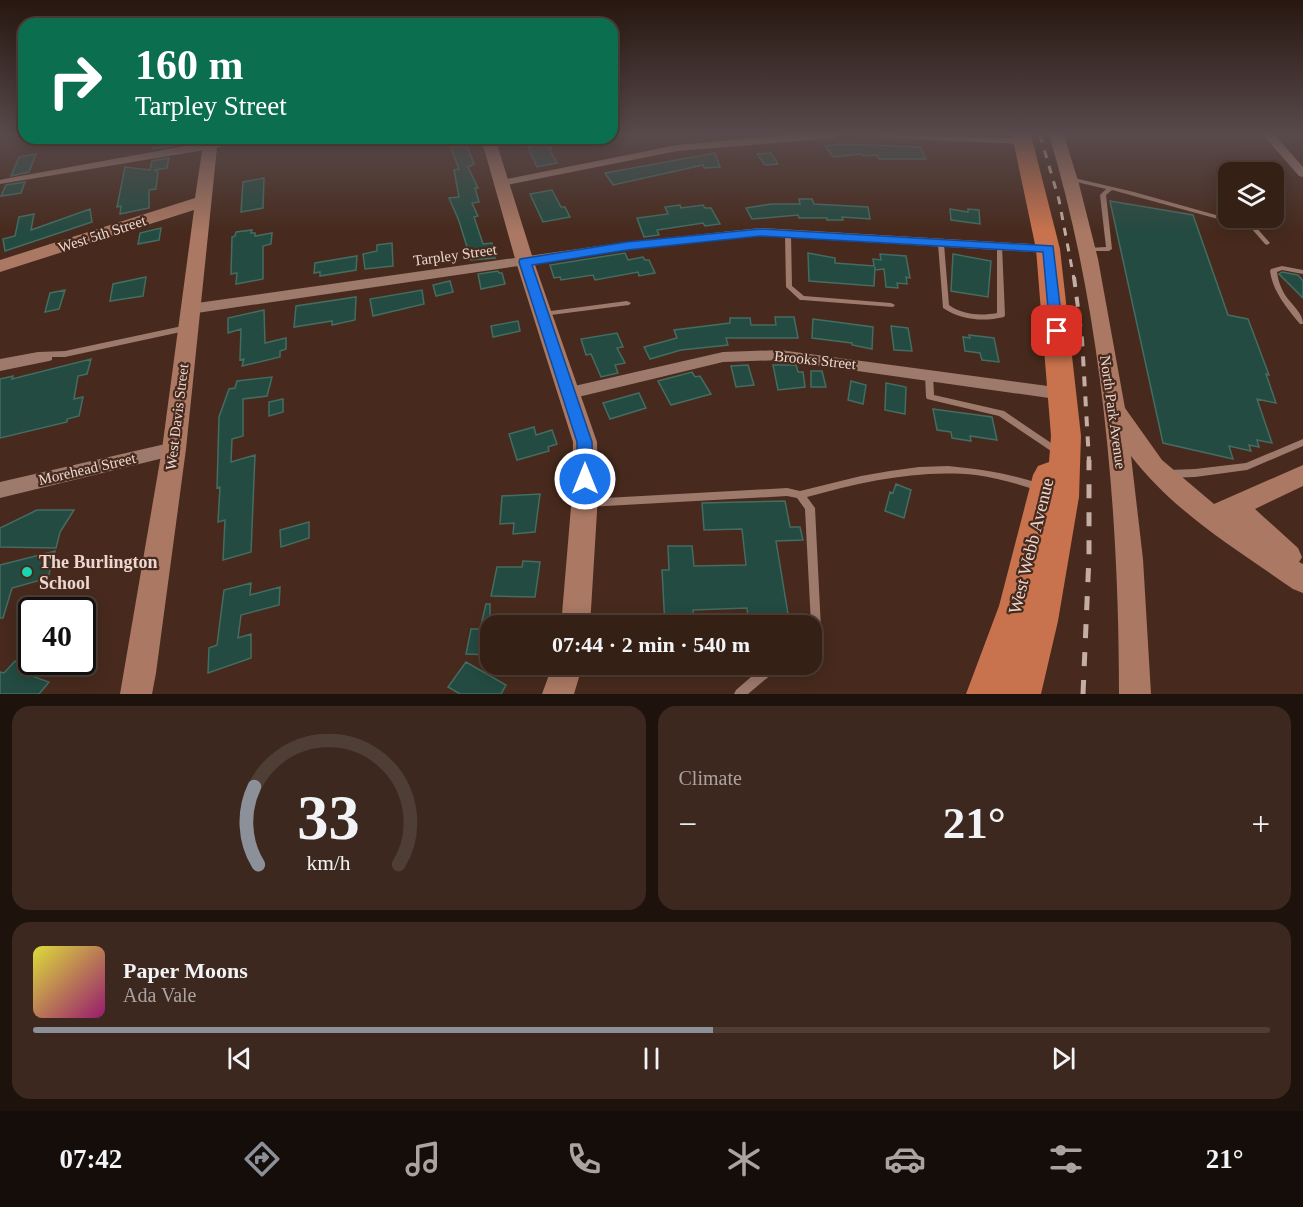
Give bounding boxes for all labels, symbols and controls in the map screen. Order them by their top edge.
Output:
icon: right [36,42,114,120]
text: 160 m [135,42,244,88]
text: Tarpley Street [135,91,287,121]
map controls [1218,162,1284,228]
button: layers [1218,162,1284,228]
street label: West 5th Street [56,212,149,256]
street label: Tarpley Street [412,241,499,269]
pin [1031,305,1082,356]
icon: arrive [1040,314,1073,347]
street label: Brooks Street [773,348,857,372]
street label: North Park Avenue [1097,354,1129,470]
street label: West Davis Street [163,362,192,471]
position arrow [553,447,617,511]
street label: Morehead Street [37,450,138,488]
street label: West Webb Avenue [1004,476,1058,616]
place label: The Burlington School [39,552,158,593]
marker: The Burlington School [20,565,34,579]
speed limit sign: 40 [18,597,96,675]
text: 07:44 · 2 min · 540 m [552,632,750,657]
text: Climate [679,767,742,789]
text: 33 [298,783,360,852]
text: 21° [943,798,1006,848]
text: − [679,806,697,842]
text: + [1251,806,1270,842]
text: km/h [307,851,351,875]
text: Paper Moons [123,958,248,983]
text: Ada Vale [123,984,197,1006]
icon: previous [223,1042,256,1075]
icon: pause [635,1042,668,1075]
icon: next [1047,1042,1080,1075]
icon: directions [241,1138,283,1180]
icon: music [402,1138,444,1180]
icon: phone [563,1138,605,1180]
icon: climate [723,1138,765,1180]
icon: car [884,1138,926,1180]
icon: filters [1045,1138,1087,1180]
text: 07:42 [59,1144,122,1174]
text: 21° [1206,1144,1244,1174]

